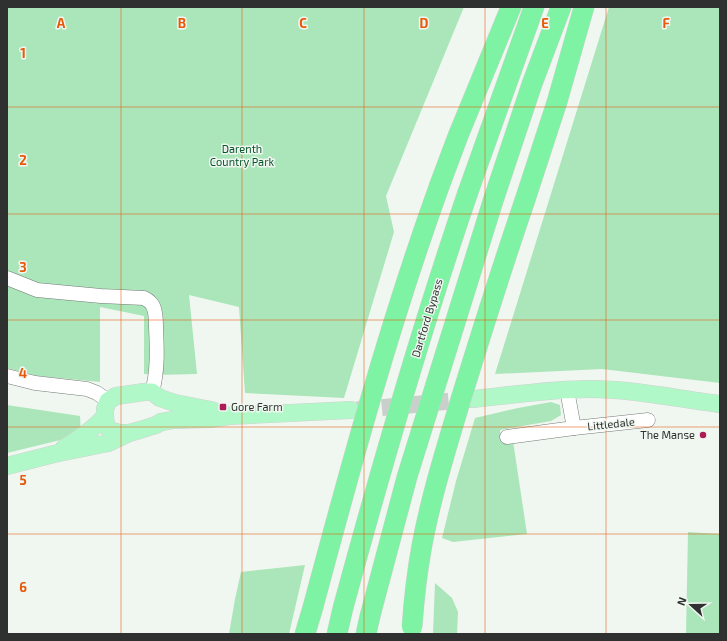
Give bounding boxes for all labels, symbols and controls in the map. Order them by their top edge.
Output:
text: A [57,15,66,31]
text: B [178,15,186,31]
text: C [299,15,307,31]
text: D [420,15,429,31]
text: E [541,15,549,31]
text: F [662,15,670,31]
text: 1 [20,45,26,61]
park label: Darenth Country Park [210,142,275,168]
text: 2 [19,152,27,168]
text: 3 [19,259,27,275]
street label: Dartford Bypass [408,277,445,359]
text: 4 [19,365,27,381]
place label: Gore Farm [231,400,283,413]
marker: Gore Farm [218,402,228,412]
street label: Littledale [587,415,635,432]
place label: The Manse [640,428,695,441]
marker: The Manse [698,430,708,440]
text: 5 [19,472,27,488]
text: 6 [19,579,27,595]
north arrow [671,585,711,625]
text: N [674,595,689,607]

